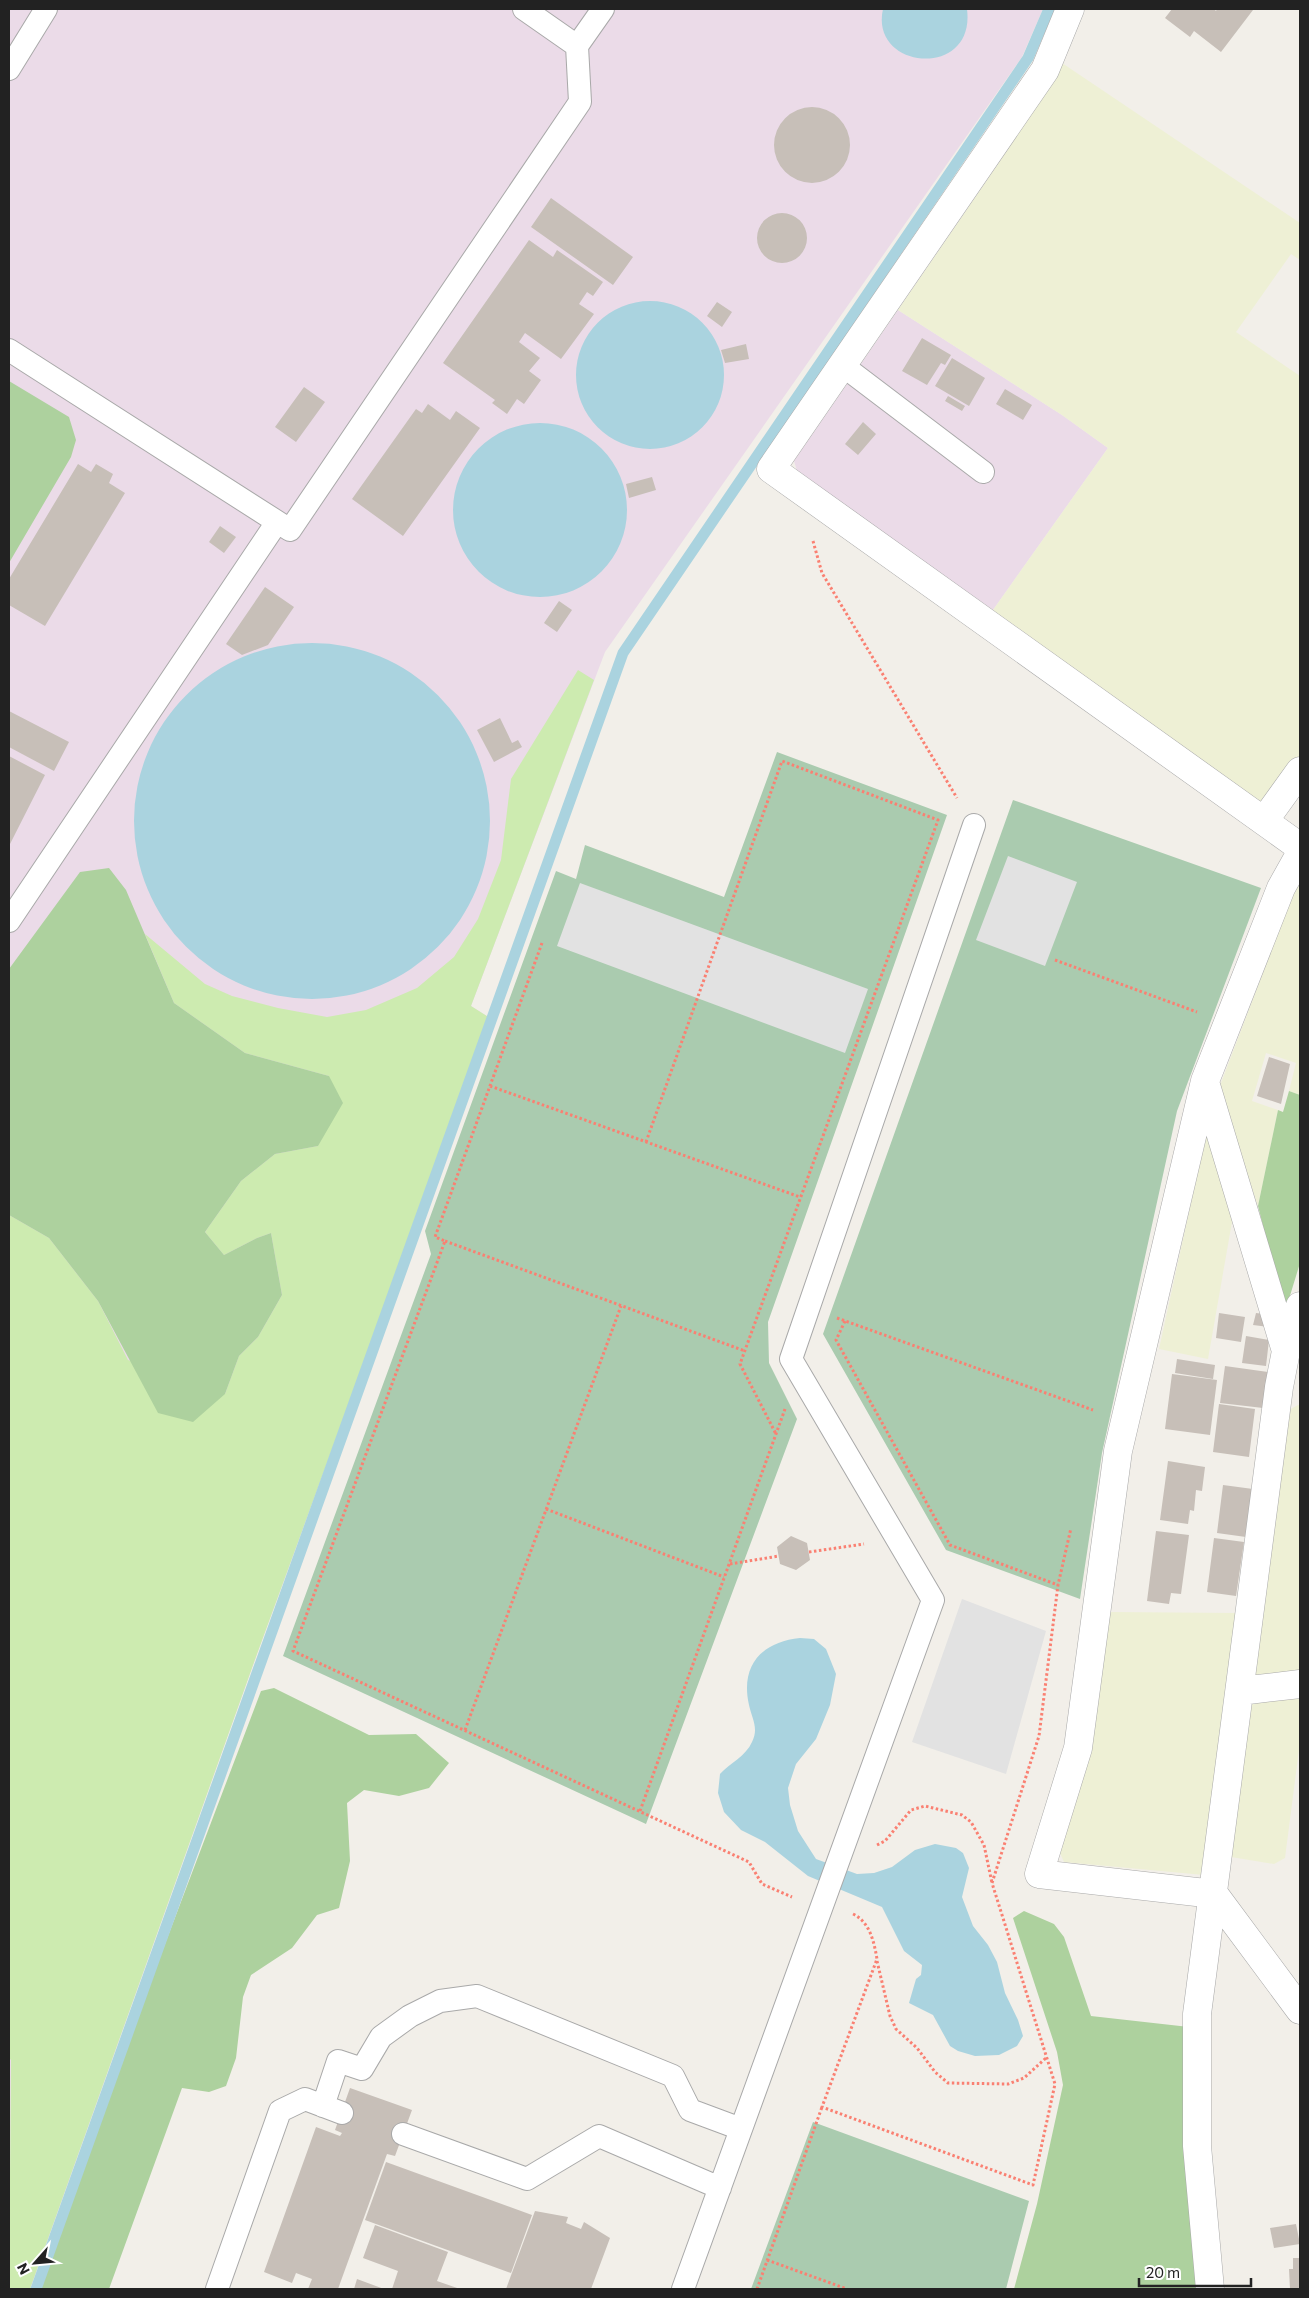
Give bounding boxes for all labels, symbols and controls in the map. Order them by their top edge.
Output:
north arrow [10,2238,60,2288]
scale bar [1139,2256,1252,2288]
text: N [13,2261,33,2278]
text: 20 m [1146,2263,1180,2281]

